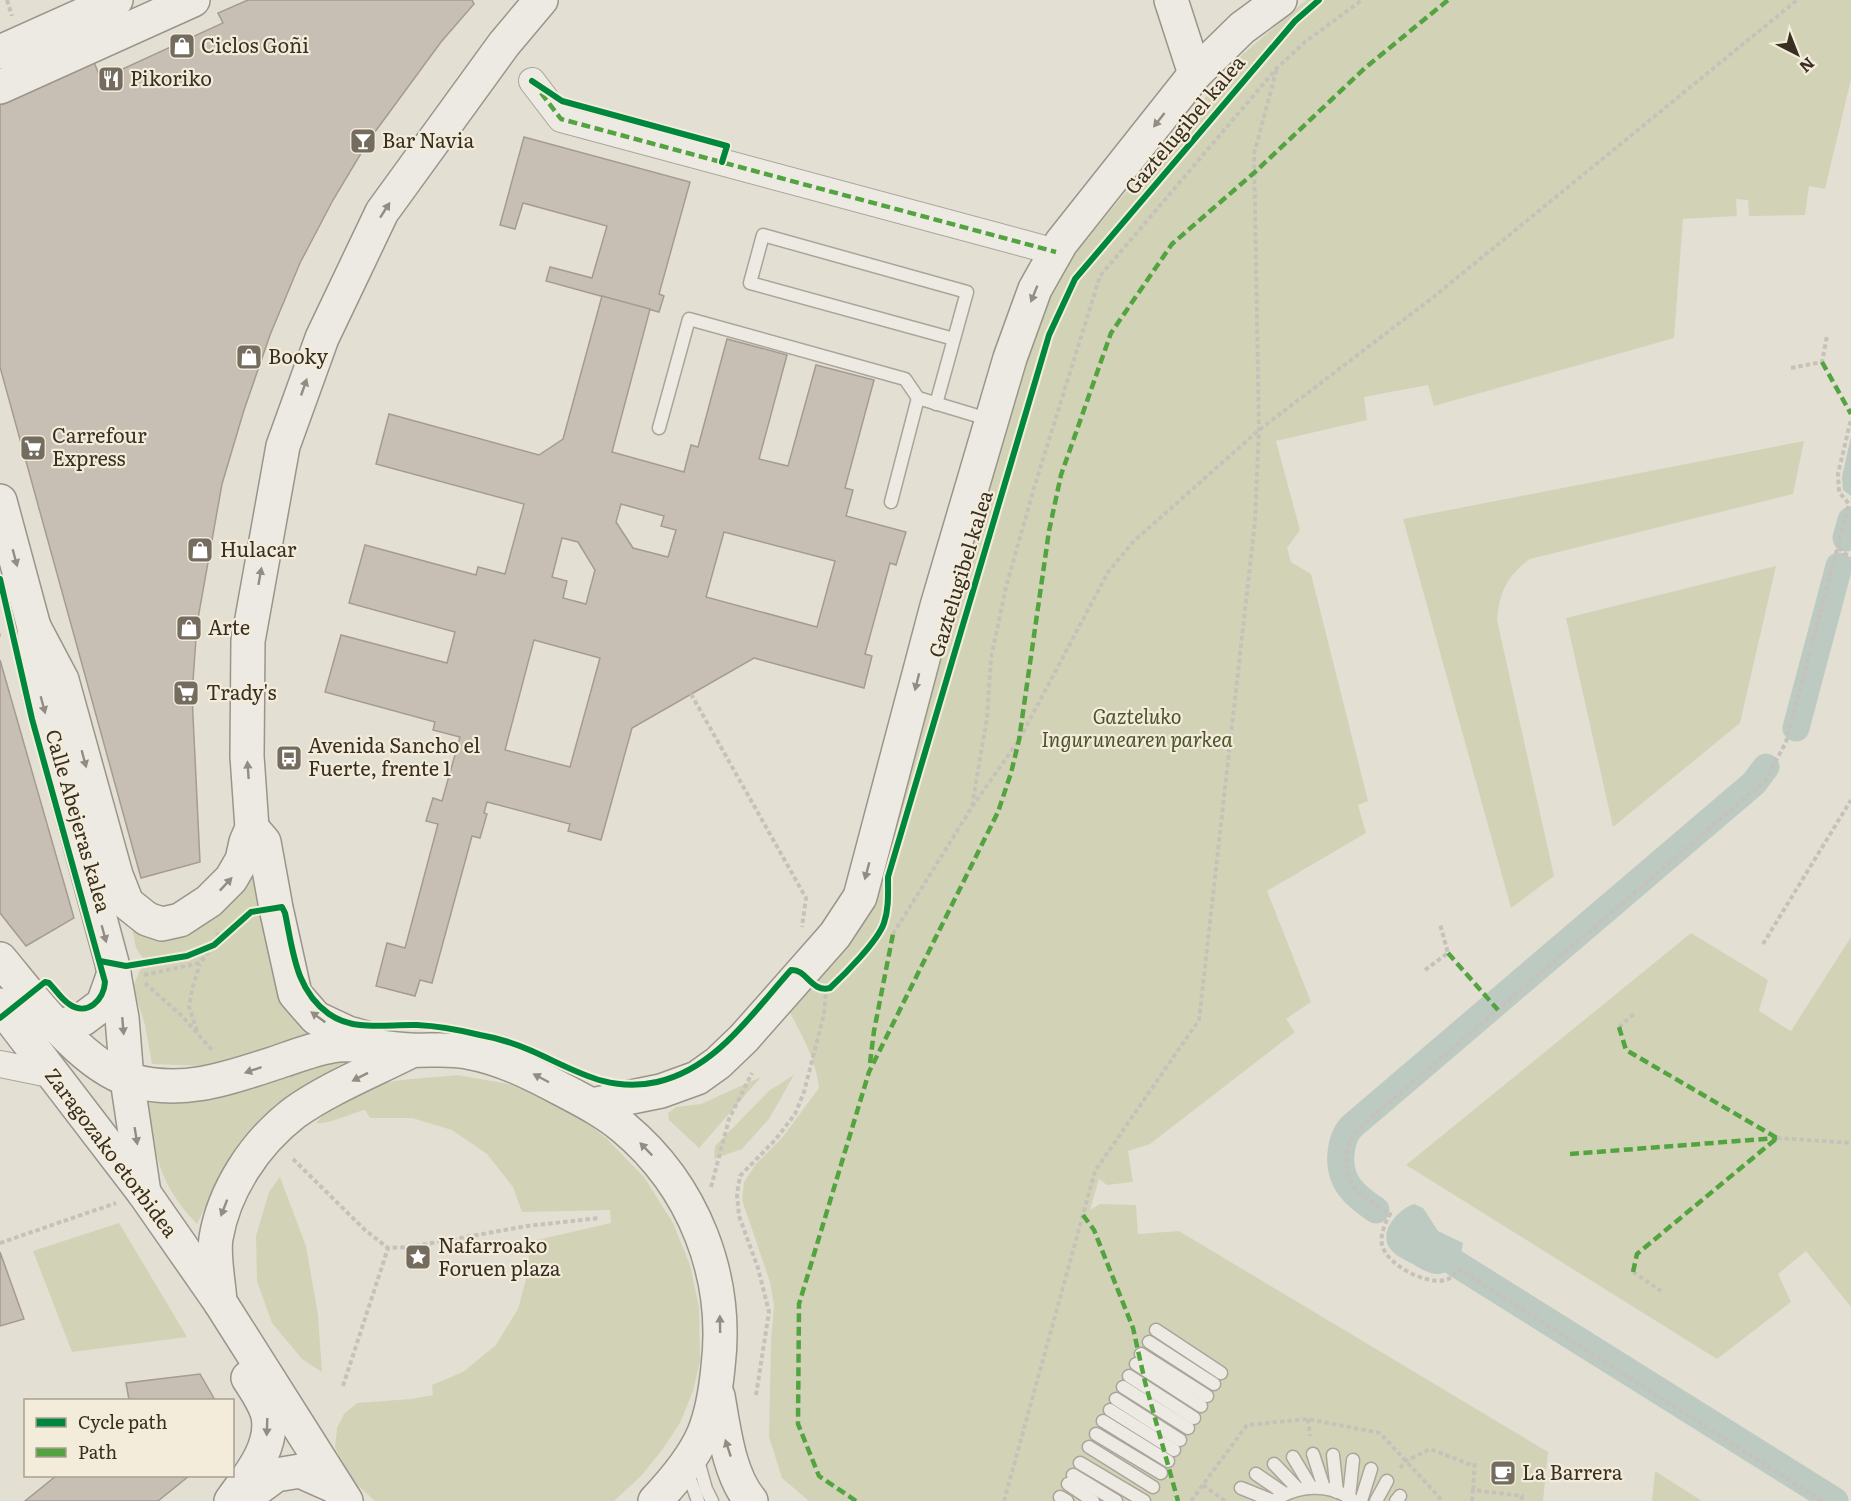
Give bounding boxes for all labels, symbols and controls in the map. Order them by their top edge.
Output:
north arrow [1767,24,1827,84]
place label: Ciclos Goñi [201,29,309,59]
shop icon: Ciclos Goñi [167,31,197,61]
street label: Gaztelugibel kalea [1116,47,1251,200]
text: N [1795,52,1821,79]
place label: Pikoriko [130,62,212,92]
restaurant icon: Pikoriko [96,64,126,94]
one-way arrow [1154,112,1166,127]
place label: Bar Navia [382,124,474,154]
bar icon: Bar Navia [348,126,378,156]
one-way arrow [379,202,390,218]
one-way arrow [1028,286,1038,304]
place label: Booky [268,340,328,370]
shop icon: Booky [234,342,264,372]
one-way arrow [300,378,310,396]
place label: Carrefour Express [52,419,147,472]
supermarket icon: Carrefour Express [18,433,48,463]
street label: Gaztelugibel kalea [919,486,999,661]
place label: Hulacar [220,533,297,563]
shop icon: Hulacar [185,535,215,565]
one-way arrow [11,549,20,567]
one-way arrow [256,567,265,586]
place label: Arte [208,611,250,641]
shop icon: Arte [174,613,204,643]
one-way arrow [912,673,922,691]
place label: Trady's [206,676,277,706]
supermarket icon: Trady's [171,678,201,708]
one-way arrow [39,697,48,715]
park label: Gazteluko Ingurunearen parkea [1041,700,1233,753]
street label: Calle Abejeras kalea [39,725,120,916]
place label: Avenida Sancho el Fuerte, frente 1 [308,729,481,782]
bus stop icon: Avenida Sancho el Fuerte, frente 1 [274,743,304,773]
one-way arrow [80,750,89,768]
one-way arrow [243,761,252,780]
one-way arrow [862,862,871,880]
one-way arrow [219,876,233,891]
one-way arrow [100,925,110,943]
one-way arrow [311,1011,327,1023]
one-way arrow [118,1016,128,1035]
street label: Zaragozako etorbidea [39,1061,186,1243]
one-way arrow [244,1066,262,1076]
one-way arrow [352,1072,369,1081]
one-way arrow [532,1073,549,1083]
one-way arrow [131,1127,140,1146]
one-way arrow [640,1143,654,1157]
one-way arrow [219,1200,229,1218]
place label: Nafarroako Foruen plaza [438,1229,561,1282]
place icon: Nafarroako Foruen plaza [403,1242,433,1272]
one-way arrow [715,1315,725,1334]
legend [24,1399,234,1477]
text: Cycle path [78,1408,167,1435]
one-way arrow [263,1417,272,1436]
text: Path [78,1438,117,1465]
one-way arrow [723,1439,732,1457]
place label: La Barrera [1522,1456,1623,1486]
cafe icon: La Barrera [1488,1458,1518,1488]

